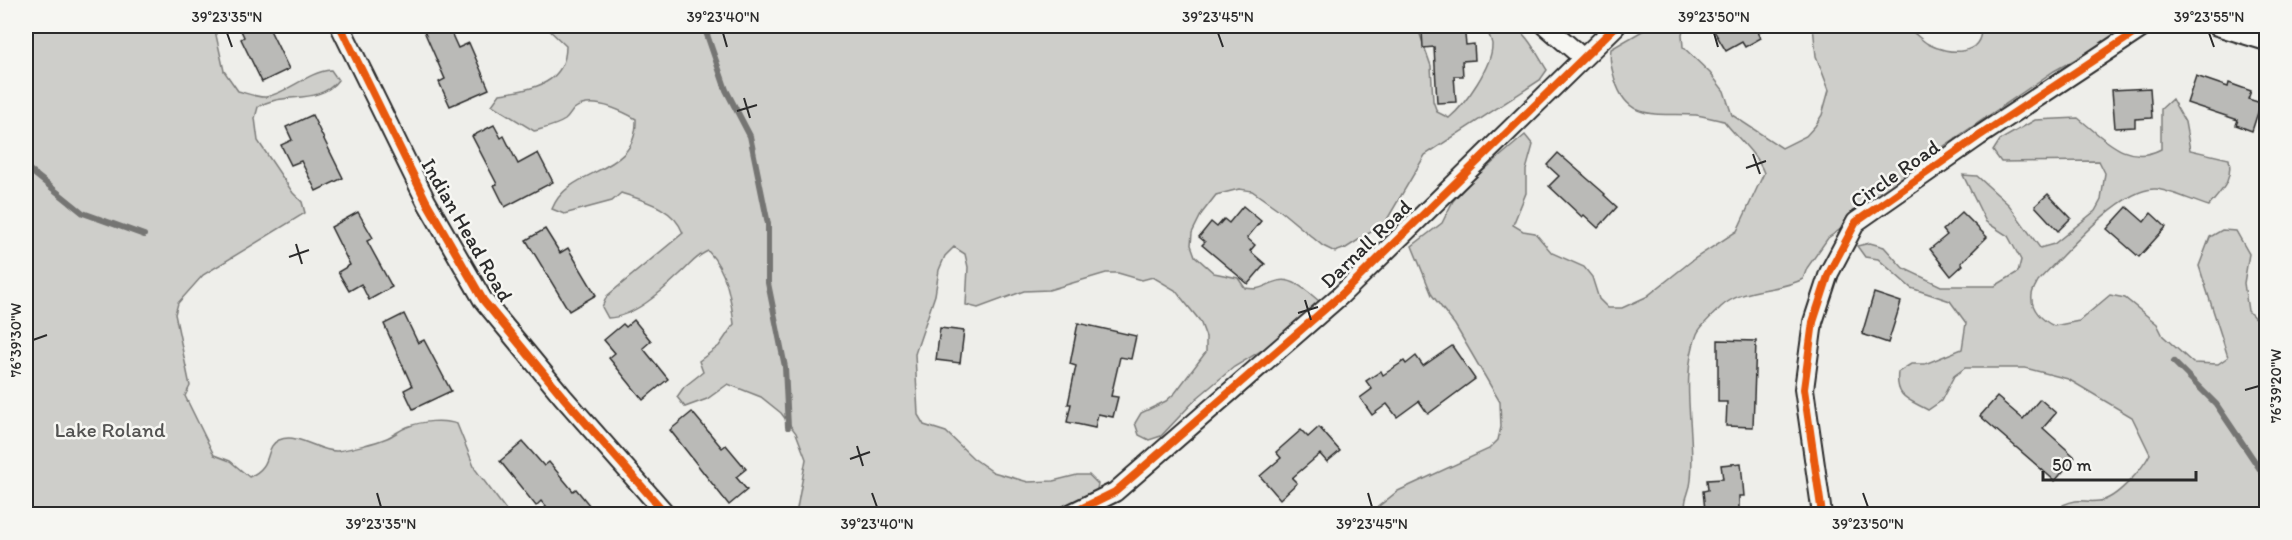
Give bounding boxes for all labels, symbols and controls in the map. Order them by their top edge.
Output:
text: 39°23'35"N [192,8,262,26]
text: 39°23'40"N [686,8,760,26]
text: 39°23'45"N [1182,8,1254,26]
text: 39°23'50"N [1678,8,1750,26]
text: 39°23'55"N [2174,8,2244,26]
street label: Circle Road [1845,133,1945,213]
street label: Indian Head Road [416,154,519,306]
street label: Darnall Road [1315,194,1416,293]
text: 76°39'30"W [7,303,25,377]
text: 76°39'20"W [2267,349,2285,423]
park label: Lake Roland [54,417,166,442]
scale bar [2043,444,2196,482]
text: 50 m [2052,454,2092,476]
text: 39°23'35"N [346,515,416,533]
text: 39°23'40"N [840,515,914,533]
text: 39°23'45"N [1336,515,1408,533]
text: 39°23'50"N [1832,515,1904,533]

